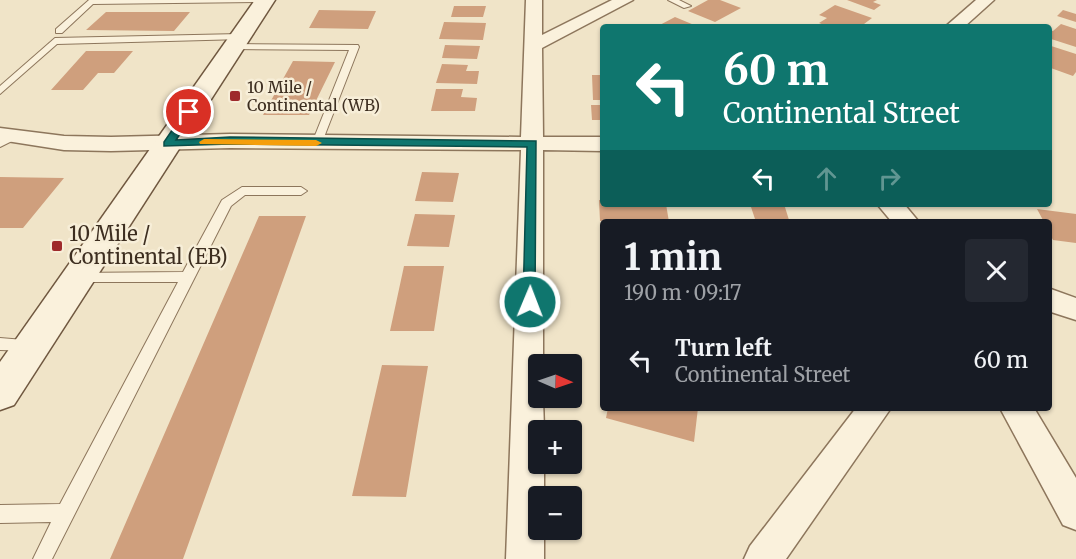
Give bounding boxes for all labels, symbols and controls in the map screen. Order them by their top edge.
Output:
text: 60 m [723,44,829,96]
icon: left [624,48,702,126]
place label: 10 Mile / Continental (WB) [247,77,380,115]
pin [163,86,214,137]
marker: 10 Mile / Continental (WB) [228,89,242,103]
icon: arrive [172,95,205,128]
text: Continental Street [723,96,960,130]
icon: left [747,162,780,195]
icon: ahead [810,162,843,195]
icon: right [873,162,906,195]
place label: 10 Mile / Continental (EB) [69,221,228,269]
text: 1 min [624,235,722,280]
marker: 10 Mile / Continental (EB) [50,239,64,253]
button: close [965,239,1028,302]
position arrow [498,270,562,334]
text: 190 m · 09:17 [624,280,741,305]
text: Turn left [675,334,772,362]
icon: left [624,344,657,377]
text: 60 m [974,346,1028,374]
north arrow [528,354,582,408]
map controls [528,354,582,540]
text: Continental Street [675,362,850,387]
button: + [528,420,582,474]
button: − [528,486,582,540]

